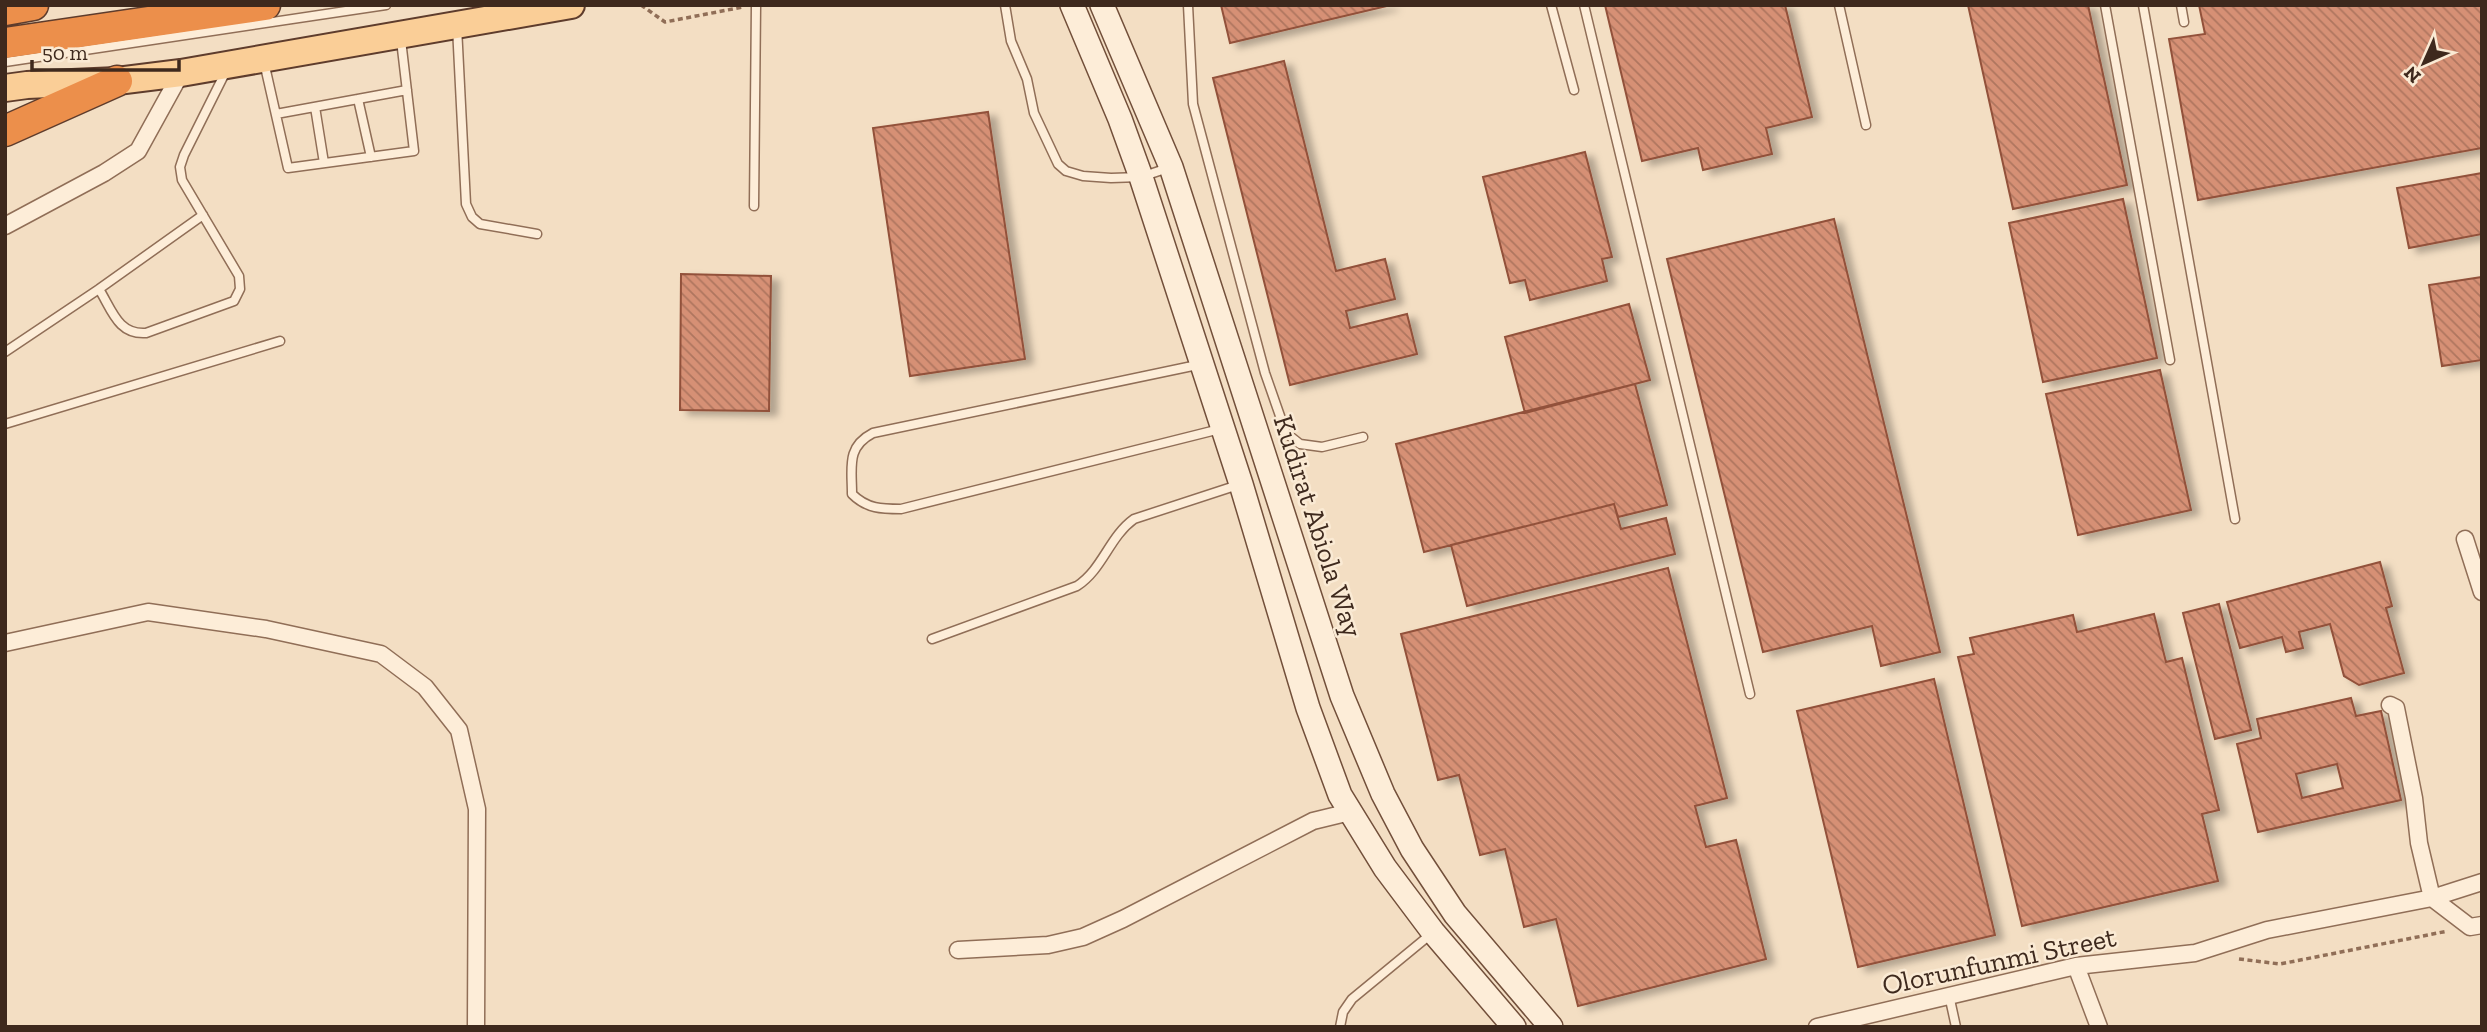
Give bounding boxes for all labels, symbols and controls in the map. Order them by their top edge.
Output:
scale bar [32,28,178,72]
north arrow [2389,28,2459,98]
text: 50 m [42,40,88,65]
text: N [2399,61,2426,88]
street label: Kudirat Abiola Way [1267,411,1370,642]
street label: Olorunfunmi Street [1879,920,2120,1002]

